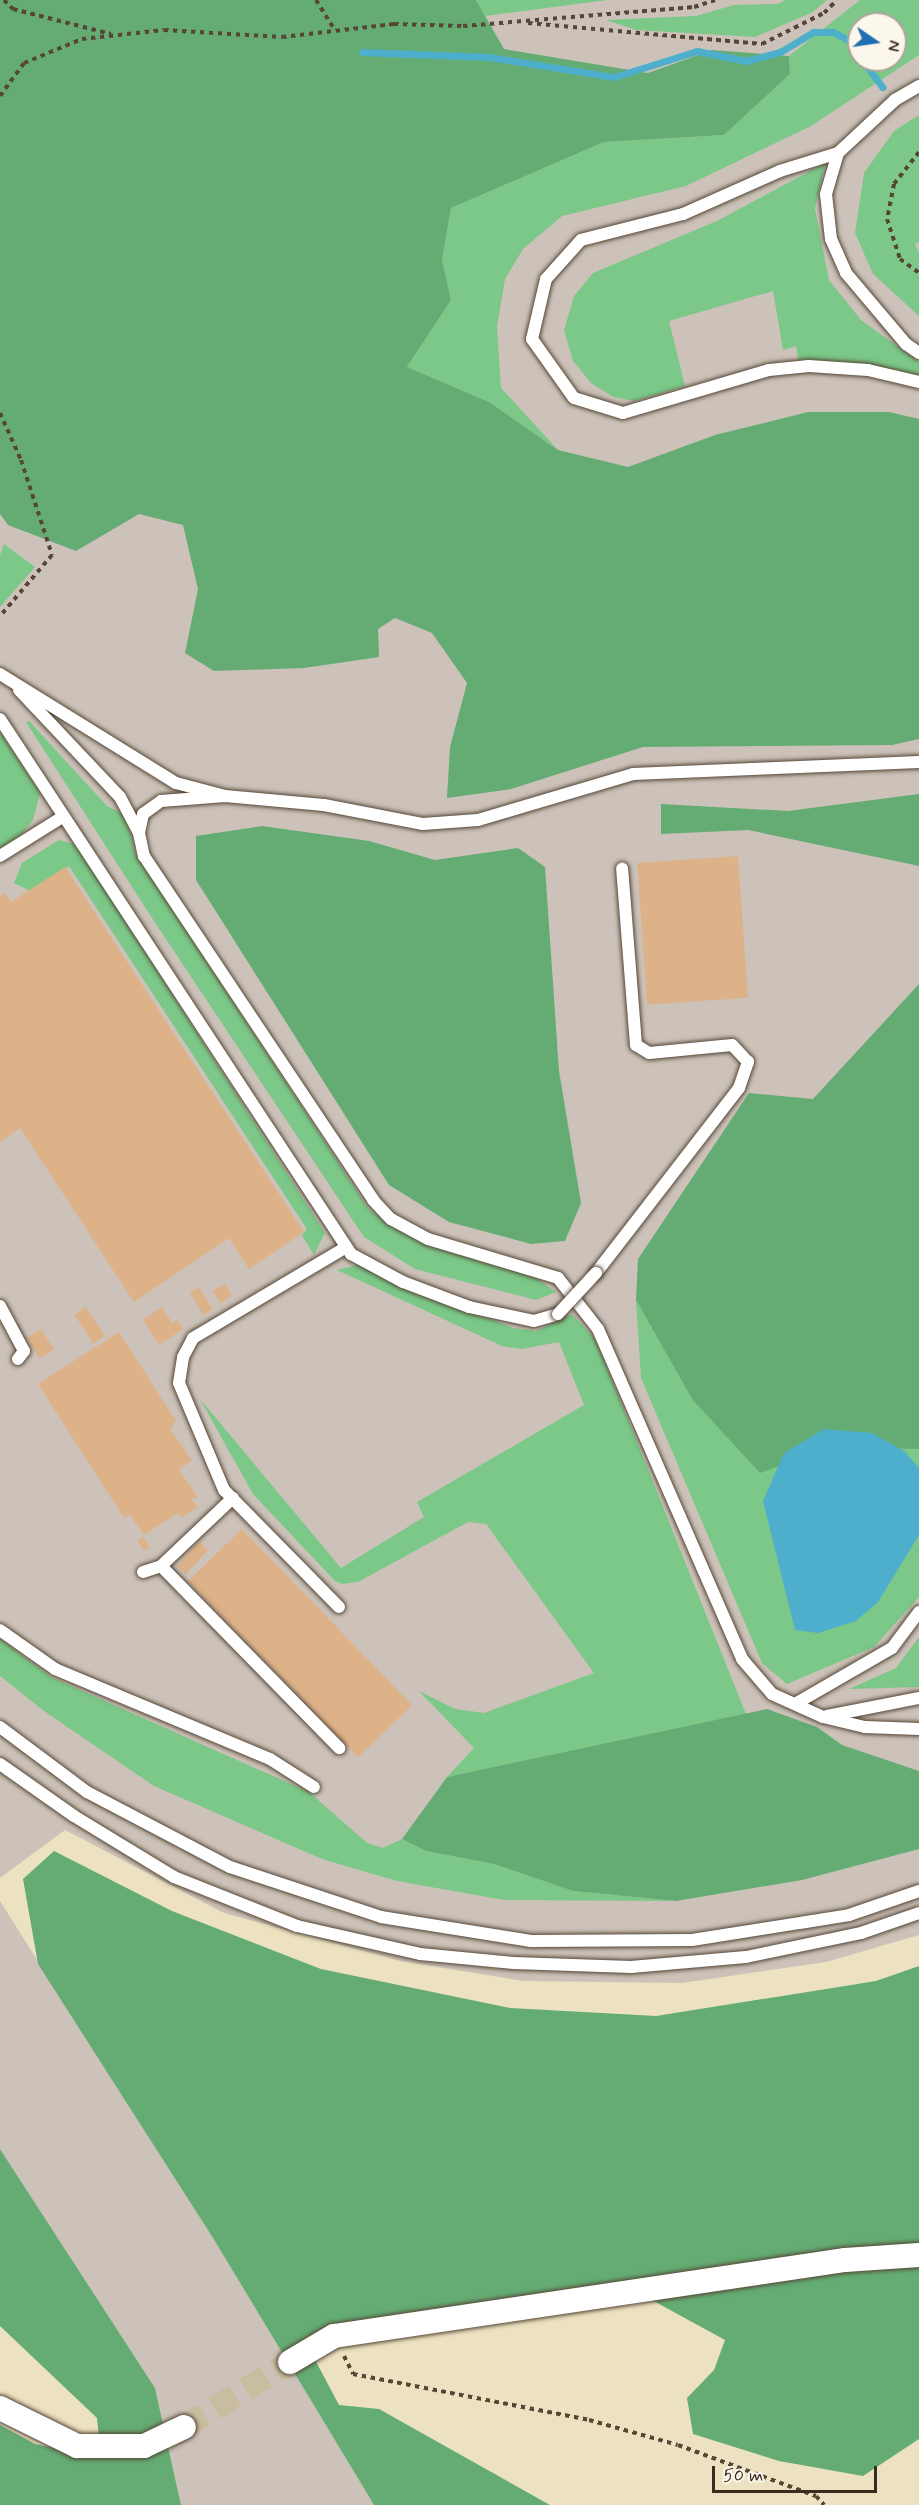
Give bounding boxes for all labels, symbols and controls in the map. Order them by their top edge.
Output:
north arrow [847,12,907,72]
text: N [882,38,905,53]
scale bar [715,2454,880,2492]
text: 50 m [723,2464,763,2488]

